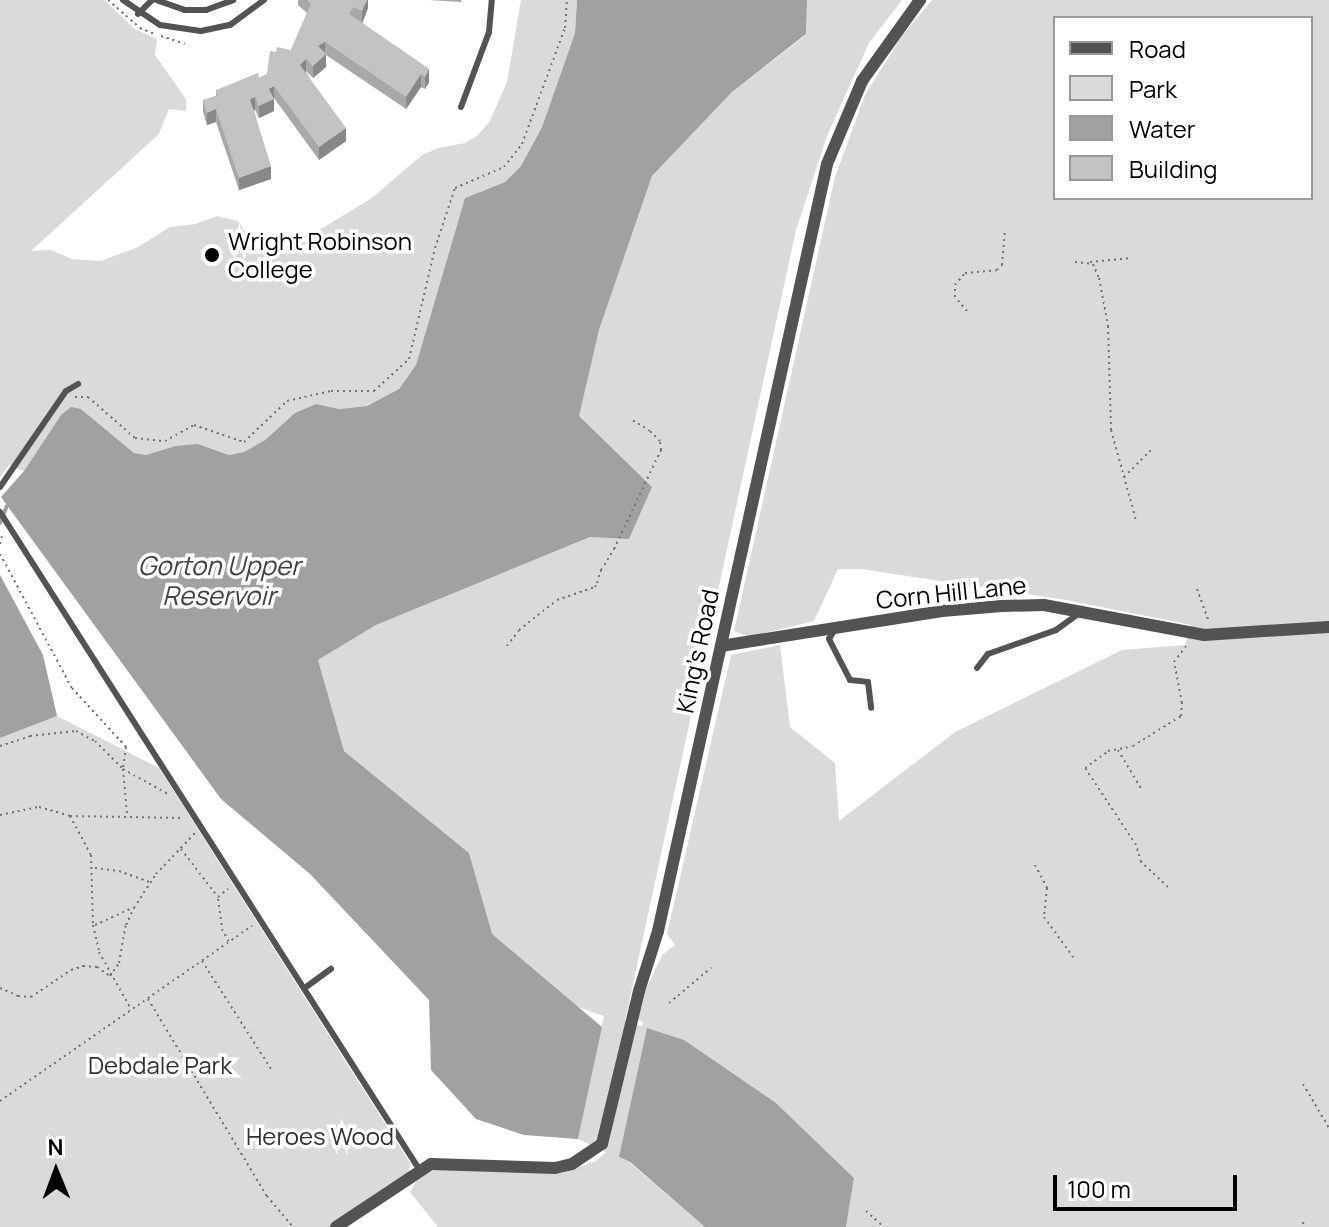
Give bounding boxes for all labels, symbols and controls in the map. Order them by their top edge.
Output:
legend [1053,16,1313,200]
text: Road [1129,32,1186,65]
text: Park [1129,72,1177,105]
text: Water [1129,112,1196,145]
text: Building [1129,152,1217,185]
place label: Wright Robinson College [228,227,412,283]
marker: Wright Robinson College [203,246,221,264]
water label: Gorton Upper Reservoir [138,550,300,612]
street label: Corn Hill Lane [874,570,1028,614]
street label: King's Road [670,586,724,716]
park label: Debdale Park [88,1051,232,1079]
park label: Heroes Wood [246,1122,394,1150]
north arrow [16,1131,96,1211]
text: N [47,1132,64,1162]
scale bar [1057,1159,1241,1209]
text: 100 m [1067,1172,1131,1205]

